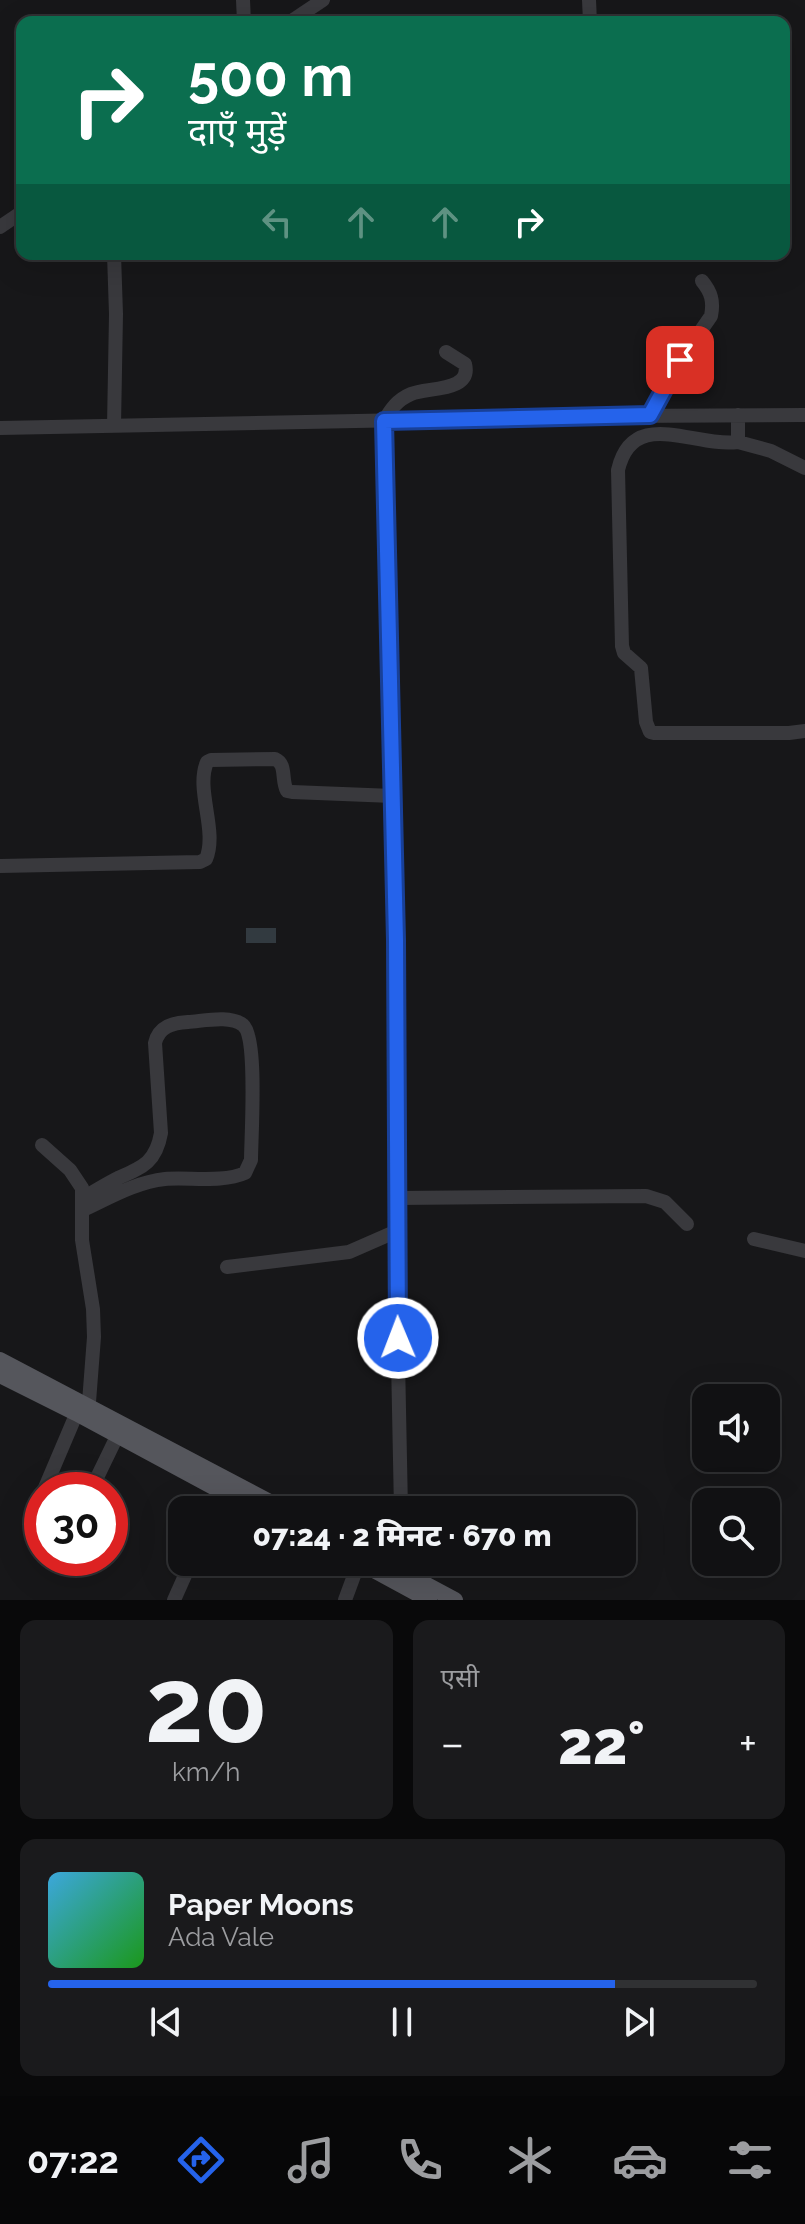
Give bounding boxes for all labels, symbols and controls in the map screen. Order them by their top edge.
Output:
text: 500 m [188,43,353,109]
icon: right [56,48,160,152]
text: दाएँ मुड़ें [188,110,286,152]
icon: left [255,200,299,244]
icon: ahead [339,200,383,244]
icon: ahead [423,200,467,244]
icon: right [507,200,551,244]
pin [646,326,714,394]
icon: arrive [658,338,702,382]
position arrow [356,1296,440,1380]
map controls [692,1384,780,1576]
button: sound [692,1384,780,1472]
speed limit sign: 30 [24,1472,128,1576]
button: search [692,1488,780,1576]
text: 07:24 · 2 मिनट · 670 m [253,1518,551,1553]
text: 20 [145,1644,268,1766]
text: एसी [441,1663,479,1693]
text: 22° [558,1708,645,1778]
text: − [441,1718,464,1769]
text: + [739,1718,757,1769]
text: km/h [172,1757,241,1787]
text: Paper Moons [168,1887,354,1922]
text: Ada Vale [168,1922,274,1952]
icon: previous [144,2000,188,2044]
icon: pause [380,2000,424,2044]
icon: next [617,2000,661,2044]
icon: directions [173,2132,229,2188]
icon: music [283,2132,339,2188]
icon: phone [392,2132,448,2188]
icon: climate [502,2132,558,2188]
icon: car [612,2132,668,2188]
icon: filters [722,2132,778,2188]
text: 07:22 [27,2139,119,2181]

